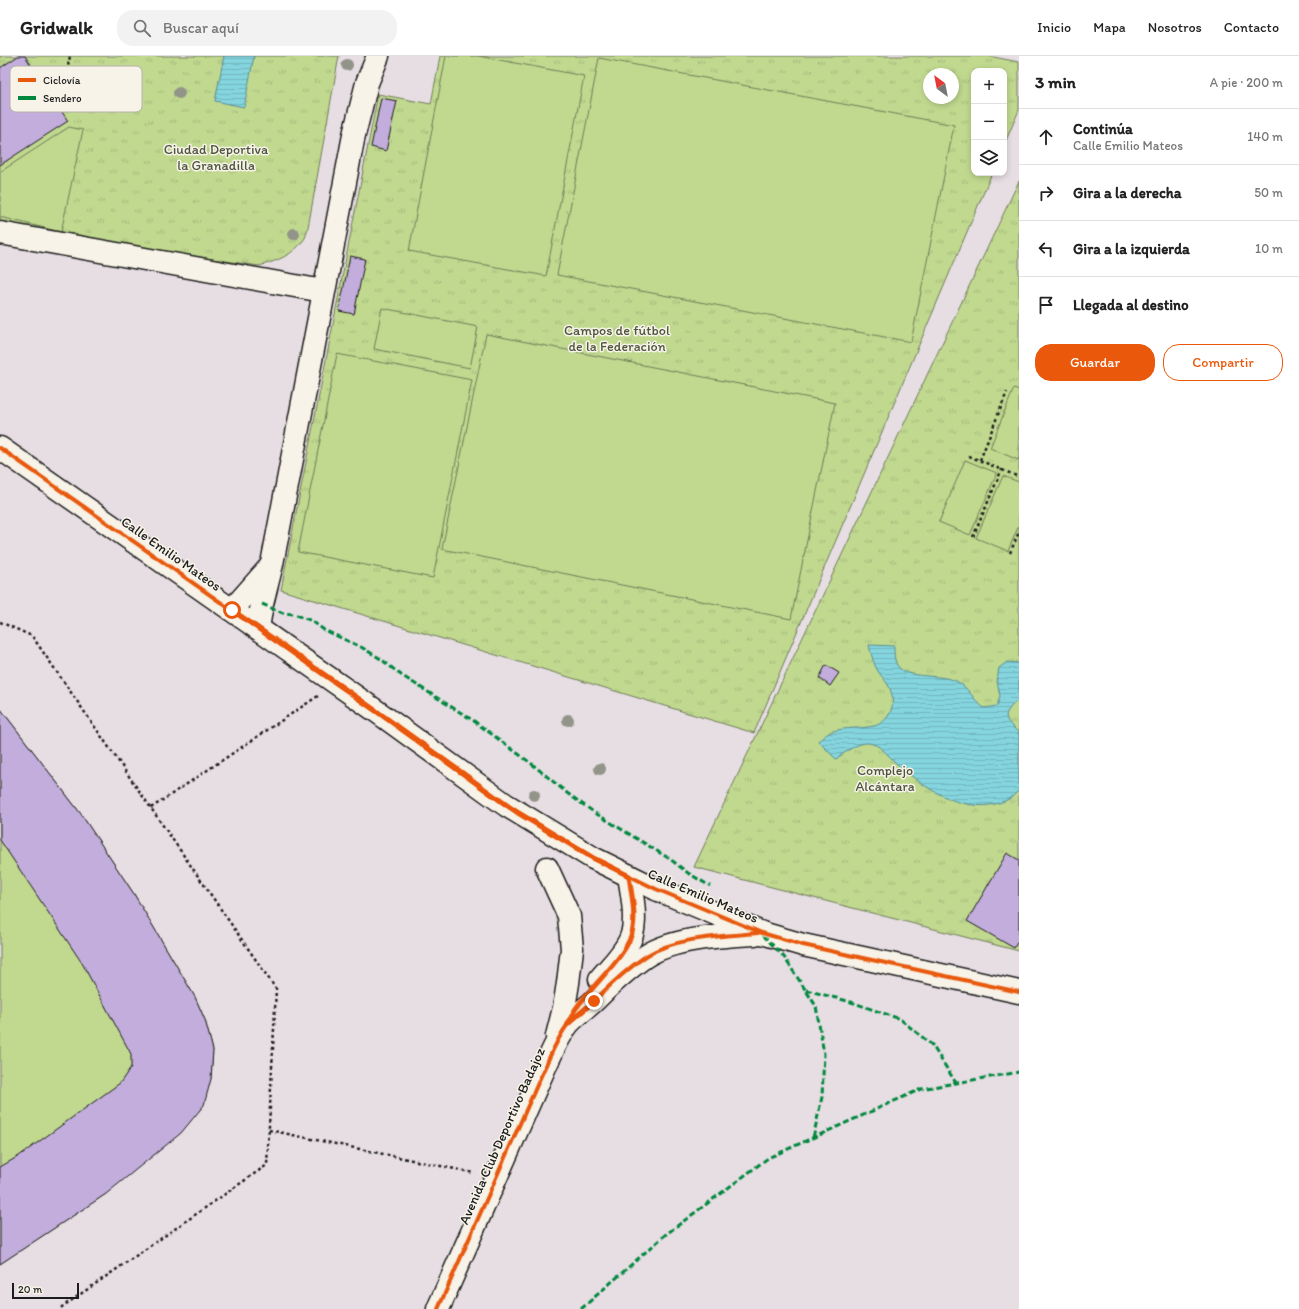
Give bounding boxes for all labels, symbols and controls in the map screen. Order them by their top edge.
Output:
search box [117,10,397,46]
text: Gridwalk [20,16,93,39]
icon: search [131,17,153,39]
text: Buscar aquí [163,19,239,37]
text: Inicio [1037,19,1071,36]
text: Mapa [1093,19,1126,36]
text: Nosotros [1148,19,1202,36]
text: Contacto [1224,19,1279,36]
legend [10,66,142,112]
north arrow [923,68,959,104]
map controls [971,68,1007,176]
button: + [971,68,1007,104]
text: 3 min [1035,72,1076,92]
text: Ciclovía [43,74,81,87]
text: A pie · 200 m [1210,75,1283,90]
text: Sendero [43,92,82,105]
button: − [971,104,1007,140]
text: Continúa [1073,120,1133,138]
icon: ahead [1035,126,1057,148]
text: 140 m [1247,129,1283,144]
text: Calle Emilio Mateos [1073,138,1183,153]
button: layers [971,140,1007,176]
park label: Ciudad Deportiva la Granadilla [164,141,269,174]
icon: right [1035,182,1057,204]
text: Gira a la derecha [1073,184,1182,202]
text: 50 m [1254,185,1283,200]
icon: left [1035,238,1057,260]
text: Gira a la izquierda [1073,240,1190,258]
text: 10 m [1255,241,1283,256]
icon: arrive [1035,294,1057,316]
text: Llegada al destino [1073,296,1189,314]
park label: Campos de fútbol de la Federación [564,322,670,355]
button: Guardar [1035,344,1155,381]
button: Compartir [1163,344,1283,381]
street label: Calle Emilio Mateos [118,513,224,595]
route start [223,601,241,619]
park label: Complejo Alcántara [855,762,915,795]
street label: Calle Emilio Mateos [645,865,761,927]
route end [585,992,603,1010]
street label: Avenida Club Deportivo Badajoz [455,1045,549,1227]
scale bar [12,1281,79,1300]
text: 20 m [18,1283,42,1296]

